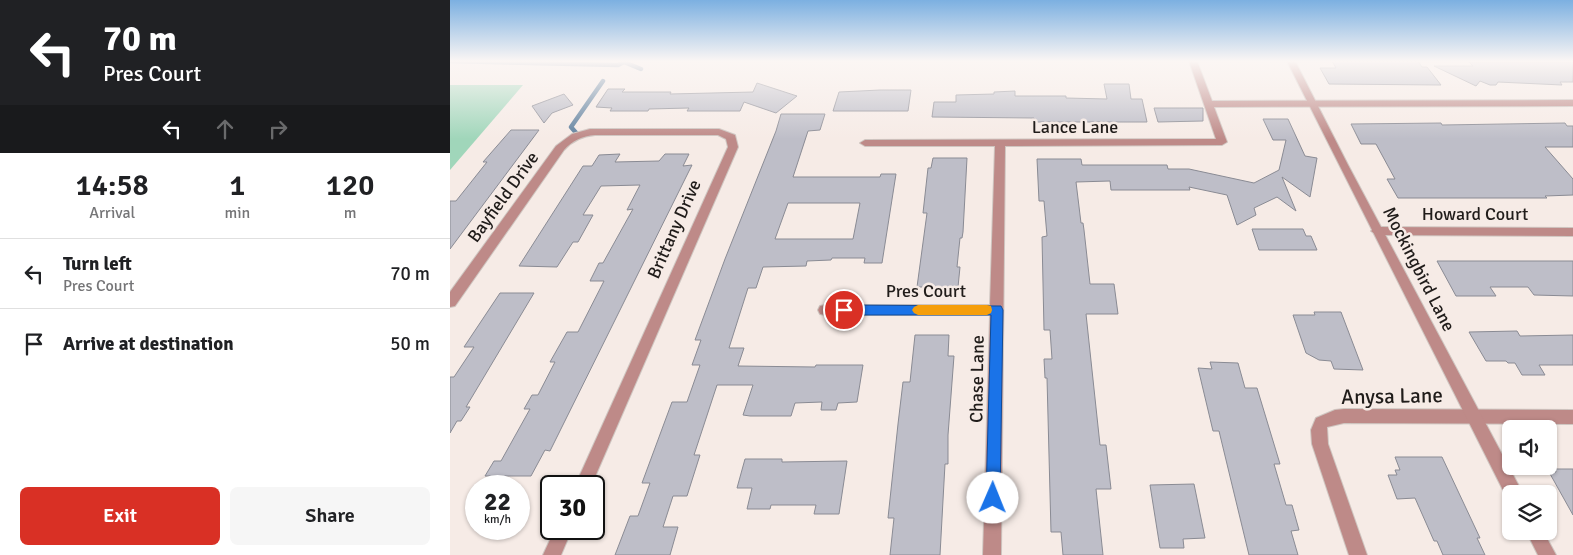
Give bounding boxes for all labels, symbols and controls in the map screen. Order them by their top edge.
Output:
text: 70 m [103,17,177,60]
icon: left [20,20,85,85]
text: Pres Court [103,60,201,87]
icon: left [158,115,186,143]
icon: ahead [211,115,239,143]
icon: right [264,115,292,143]
street label: Lance Lane [1032,116,1118,138]
street label: Bayfield Drive [463,147,543,247]
text: 14:58 [76,167,149,204]
text: 1 [229,167,245,204]
text: 120 [326,167,374,204]
street label: Brittany Drive [642,176,706,282]
text: Arrival [89,203,135,223]
text: min [224,203,250,223]
text: m [344,203,356,223]
street label: Mockingbird Lane [1378,203,1460,335]
street label: Howard Court [1422,203,1528,225]
text: Turn left [63,252,132,276]
icon: left [20,260,48,288]
text: 70 m [390,262,430,286]
text: Pres Court [63,276,134,296]
street label: Pres Court [886,280,966,302]
pin [823,289,865,331]
icon: arrive [830,296,858,324]
icon: arrive [20,330,48,358]
text: Arrive at destination [63,332,234,356]
text: 50 m [390,332,430,356]
street label: Chase Lane [965,335,989,423]
street label: Anysa Lane [1341,382,1443,410]
map controls [1502,420,1557,540]
button: sound [1502,420,1557,475]
position arrow [966,471,1018,523]
speed limit sign: 30 [540,475,605,540]
button: layers [1502,485,1557,540]
text: 22 [484,486,511,517]
button: Exit [20,487,220,545]
button: Share [230,487,430,545]
text: km/h [484,512,511,527]

